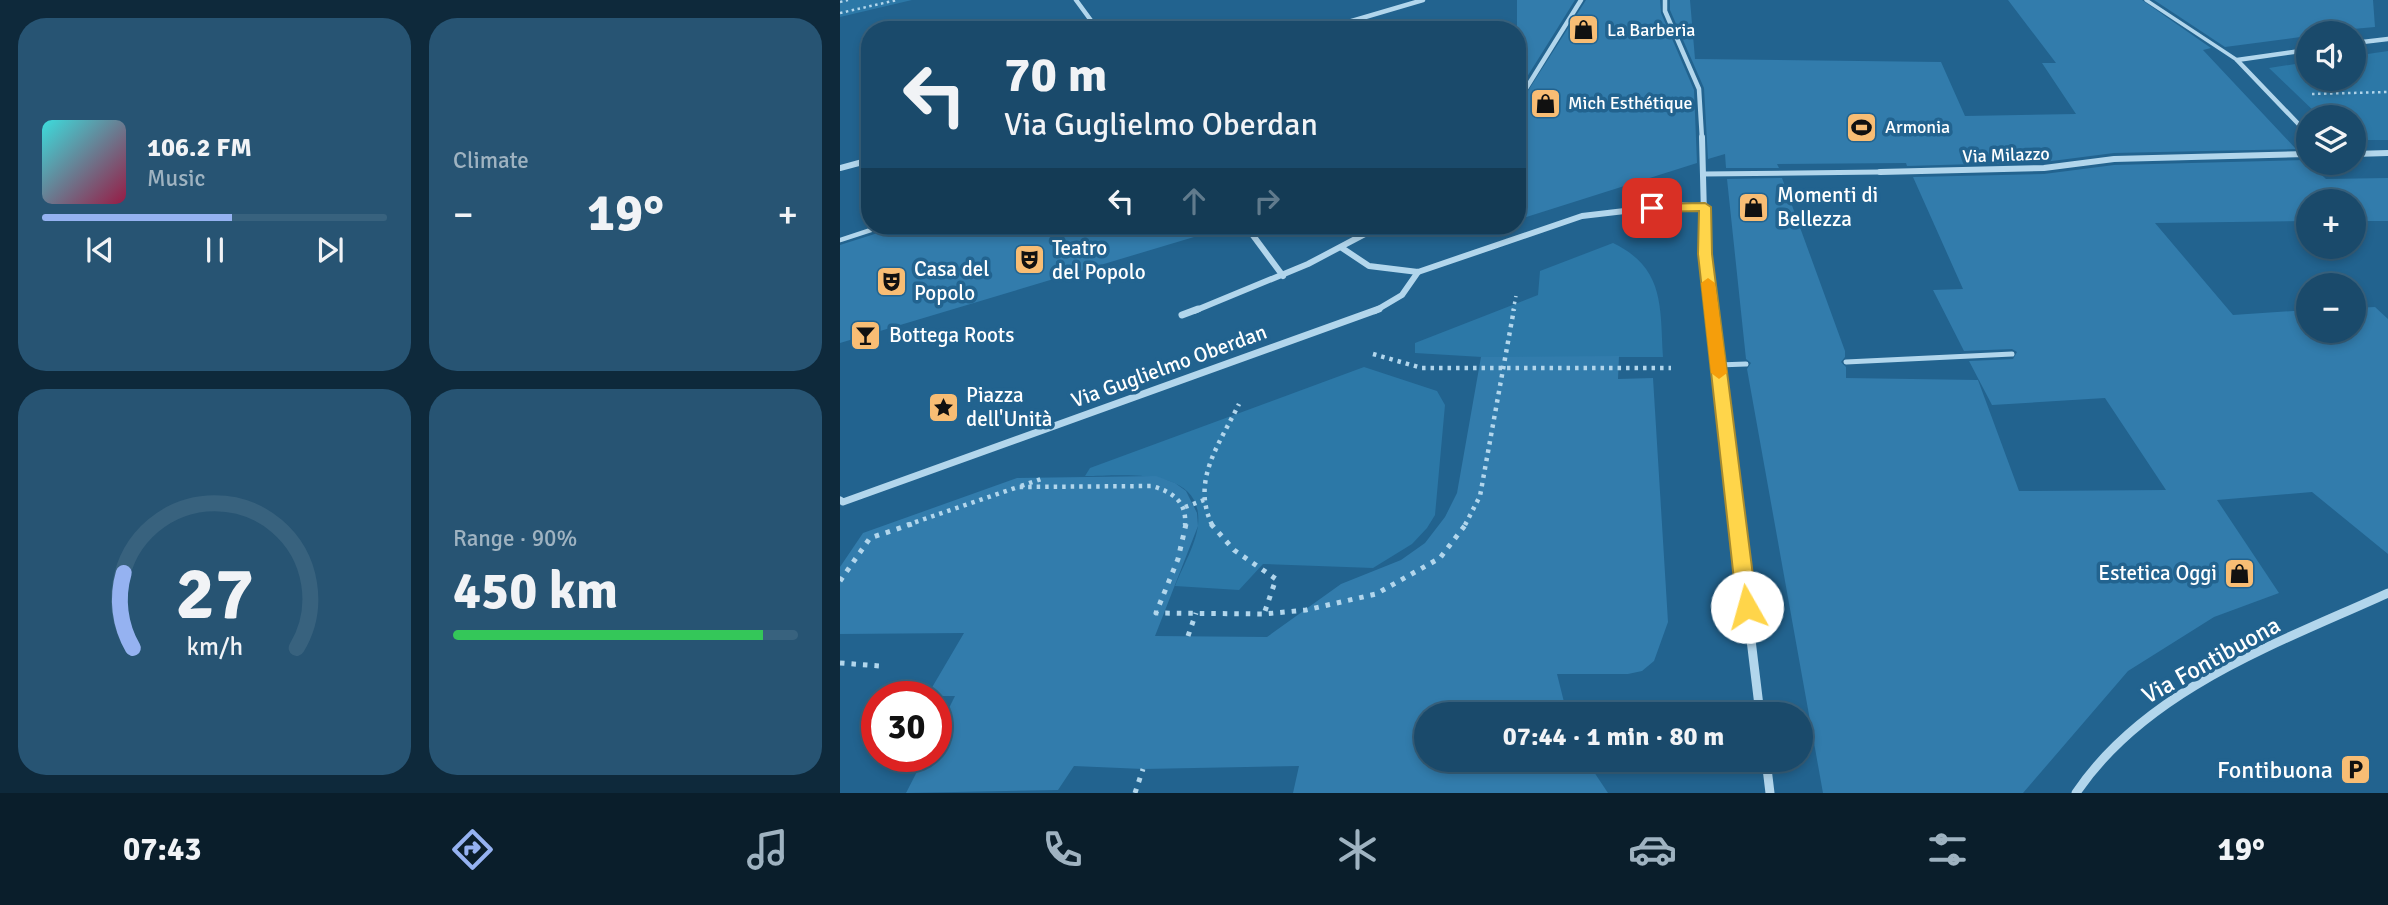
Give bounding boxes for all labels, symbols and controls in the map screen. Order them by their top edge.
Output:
shop icon: La Barberia [1567,13,1601,47]
place label: La Barberia [1607,19,1695,41]
map controls [2296,21,2366,343]
button: sound [2296,21,2366,91]
text: 70 m [1004,45,1107,105]
icon: left [889,49,980,140]
shop icon: Mich Esthétique [1528,86,1562,120]
place label: Mich Esthétique [1568,92,1693,114]
text: Via Guglielmo Oberdan [1004,105,1318,144]
button: layers [2296,105,2366,175]
sports icon: Armonia [1845,110,1879,144]
place label: Armonia [1885,116,1950,138]
text: 106.2 FM [147,132,252,164]
street label: Via Milazzo [1962,142,2050,168]
text: Climate [453,146,529,175]
text: Music [147,164,205,193]
pin [1622,178,1682,238]
text: 19° [587,181,664,245]
icon: left [1102,182,1140,220]
icon: ahead [1175,182,1213,220]
icon: right [1248,182,1286,220]
place label: Momenti di Bellezza [1777,182,1878,232]
icon: arrive [1633,189,1671,227]
button: + [2296,189,2366,259]
shop icon: Momenti di Bellezza [1737,190,1771,224]
text: − [453,191,474,238]
text: + [777,191,798,238]
icon: previous [81,231,119,269]
icon: pause [196,231,234,269]
icon: next [311,231,349,269]
place label: Teatro del Popolo [1052,235,1146,285]
theatre icon: Teatro del Popolo [1012,243,1046,277]
place label: Casa del Popolo [914,256,989,306]
theatre icon: Casa del Popolo [874,264,908,298]
button: − [2296,273,2366,343]
bar icon: Bottega Roots [849,318,883,352]
street label: Via Guglielmo Oberdan [1068,319,1270,413]
place label: Bottega Roots [889,322,1014,348]
place label: Piazza dell'Unità [966,382,1053,432]
place icon: Piazza dell'Unità [926,390,960,424]
text: Range · 90% [453,524,577,553]
text: 27 [175,550,254,639]
shop icon: Estetica Oggi [2223,556,2257,590]
text: 450 km [453,559,618,623]
place label: Estetica Oggi [2098,560,2217,586]
position arrow [1710,570,1784,644]
street label: Via Fontibuona [2137,610,2285,710]
text: km/h [186,631,243,662]
speed limit sign: 30 [861,681,952,772]
text: 07:44 · 1 min · 80 m [1503,721,1724,753]
parking icon: Fontibuona [2339,753,2373,787]
place label: Fontibuona [2217,755,2333,785]
icon: directions [448,825,497,874]
icon: music [743,825,792,874]
icon: phone [1038,825,1087,874]
icon: climate [1333,825,1382,874]
icon: car [1628,825,1677,874]
icon: filters [1923,825,1972,874]
text: 07:43 [123,830,202,869]
text: 19° [2218,830,2265,869]

